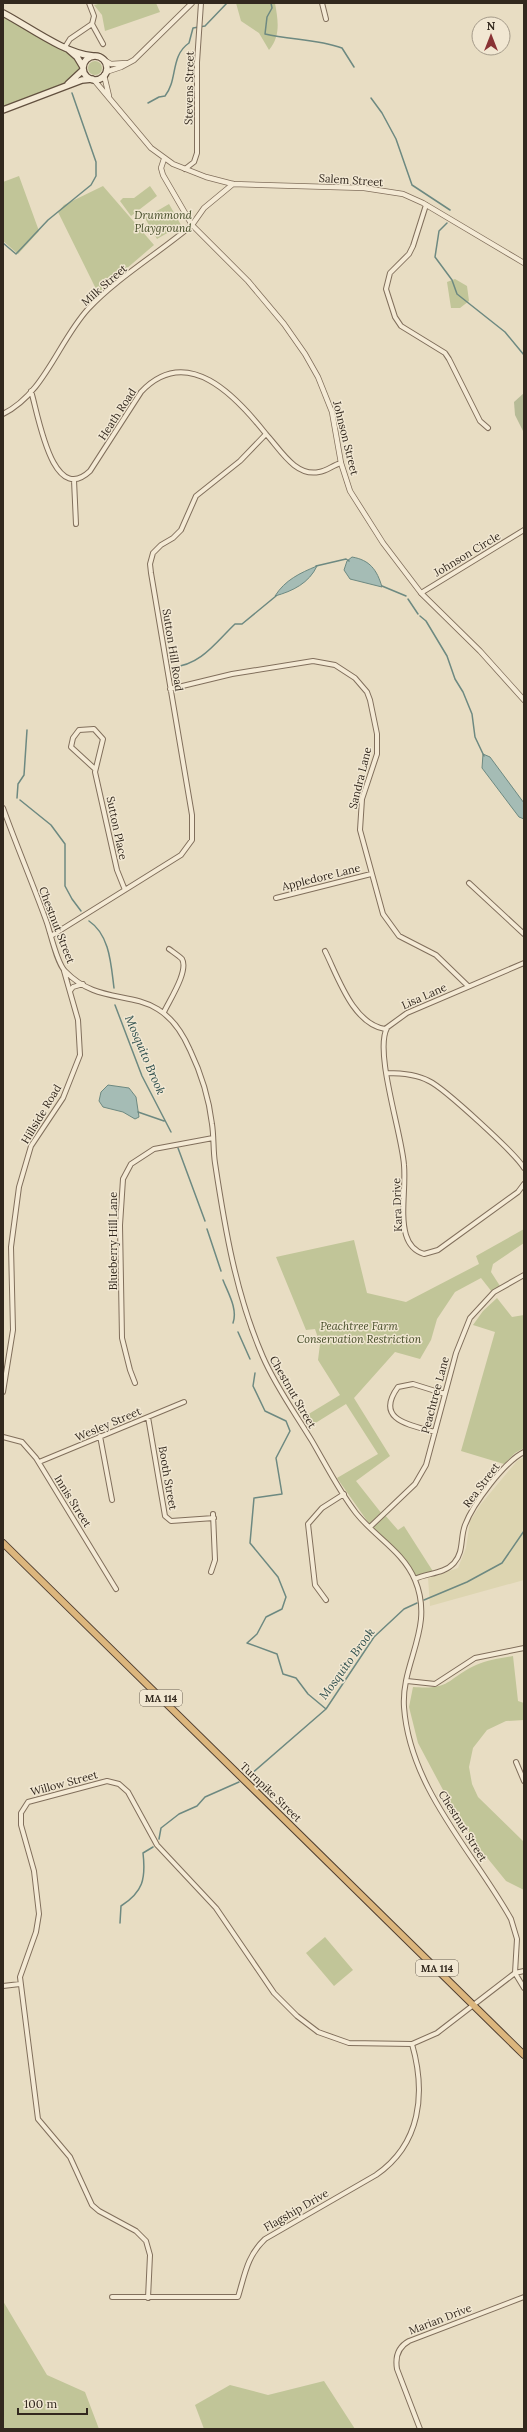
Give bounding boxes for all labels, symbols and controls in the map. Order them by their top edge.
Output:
north arrow [471,16,511,56]
text: N [487,19,496,33]
street label: Stevens Street [181,50,197,125]
street label: Salem Street [318,171,385,189]
park label: Drummond Playground [134,208,193,235]
street label: Milk Street [78,261,130,309]
street label: Heath Road [95,385,139,443]
street label: Johnson Street [330,398,362,477]
street label: Johnson Circle [430,529,503,580]
street label: Sutton Hill Road [160,608,186,693]
street label: Sandra Lane [346,746,374,810]
street label: Sutton Place [103,795,131,861]
street label: Appledore Lane [279,860,362,894]
street label: Chestnut Street [36,885,78,966]
street label: Lisa Lane [399,980,449,1012]
water label: Mosquito Brook [122,1013,169,1097]
street label: Hillside Road [18,1081,64,1146]
street label: Kara Drive [389,1178,405,1232]
street label: Blueberry Hill Lane [106,1192,120,1290]
park label: Peachtree Farm Conservation Restriction [297,1319,421,1346]
street label: Chestnut Street [267,1353,320,1431]
street label: Peachtree Lane [418,1355,452,1435]
street label: Wesley Street [73,1404,144,1444]
street label: Booth Street [155,1445,181,1512]
street label: Rea Street [460,1459,503,1510]
street label: Innis Street [51,1472,95,1530]
water label: Mosquito Brook [316,1625,378,1702]
road number: MA 114 [140,1690,182,1706]
street label: Turnpike Street [237,1759,305,1825]
street label: Willow Street [29,1767,100,1799]
street label: Chestnut Street [436,1788,491,1865]
road number: MA 114 [416,1960,458,1976]
street label: Flagship Drive [261,2186,331,2234]
street label: Marian Drive [407,2301,474,2337]
scale bar [18,2390,87,2416]
text: 100 m [24,2396,57,2411]

